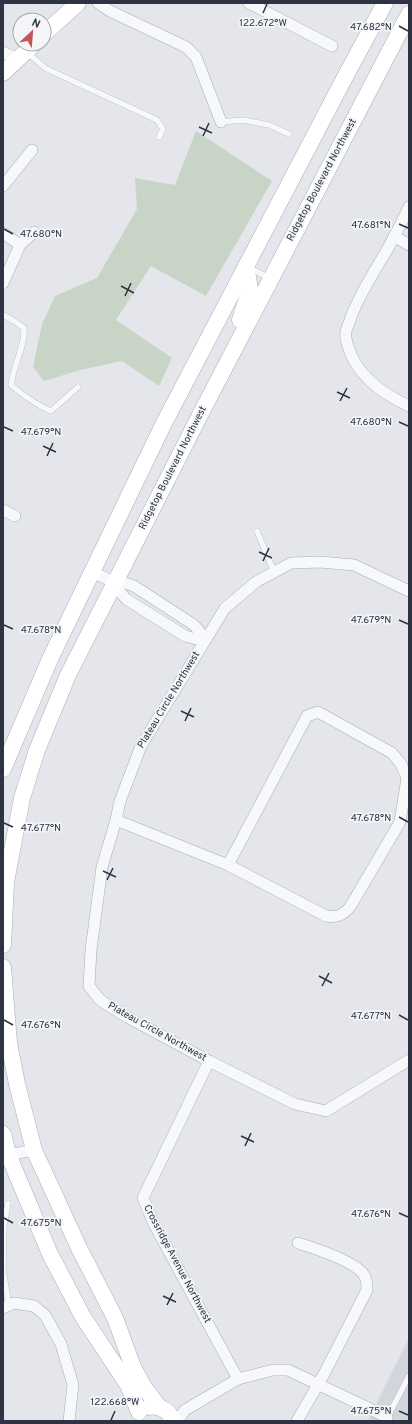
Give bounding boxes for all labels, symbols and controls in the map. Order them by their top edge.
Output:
north arrow [12,12,52,52]
text: N [29,16,43,32]
text: 122.672°W [239,17,287,30]
text: 47.682°N [350,21,392,34]
street label: Ridgetop Boulevard Northwest [284,116,360,244]
text: 47.681°N [351,219,391,232]
text: 47.680°N [20,228,62,241]
street label: Ridgetop Boulevard Northwest [136,404,210,532]
text: 47.680°N [350,416,392,429]
text: 47.679°N [21,426,61,439]
text: 47.679°N [351,614,391,627]
text: 47.678°N [21,624,61,637]
street label: Plateau Circle Northwest [135,649,203,751]
text: 47.678°N [351,812,391,825]
text: 47.677°N [21,822,61,835]
street label: Plateau Circle Northwest [105,999,209,1065]
text: 47.677°N [351,1010,391,1023]
text: 47.676°N [21,1019,61,1032]
street label: Crossridge Avenue Northwest [140,1203,214,1326]
text: 47.676°N [351,1208,391,1221]
text: 47.675°N [21,1217,61,1230]
text: 122.668°W [91,1396,139,1409]
text: 47.675°N [351,1405,391,1418]

